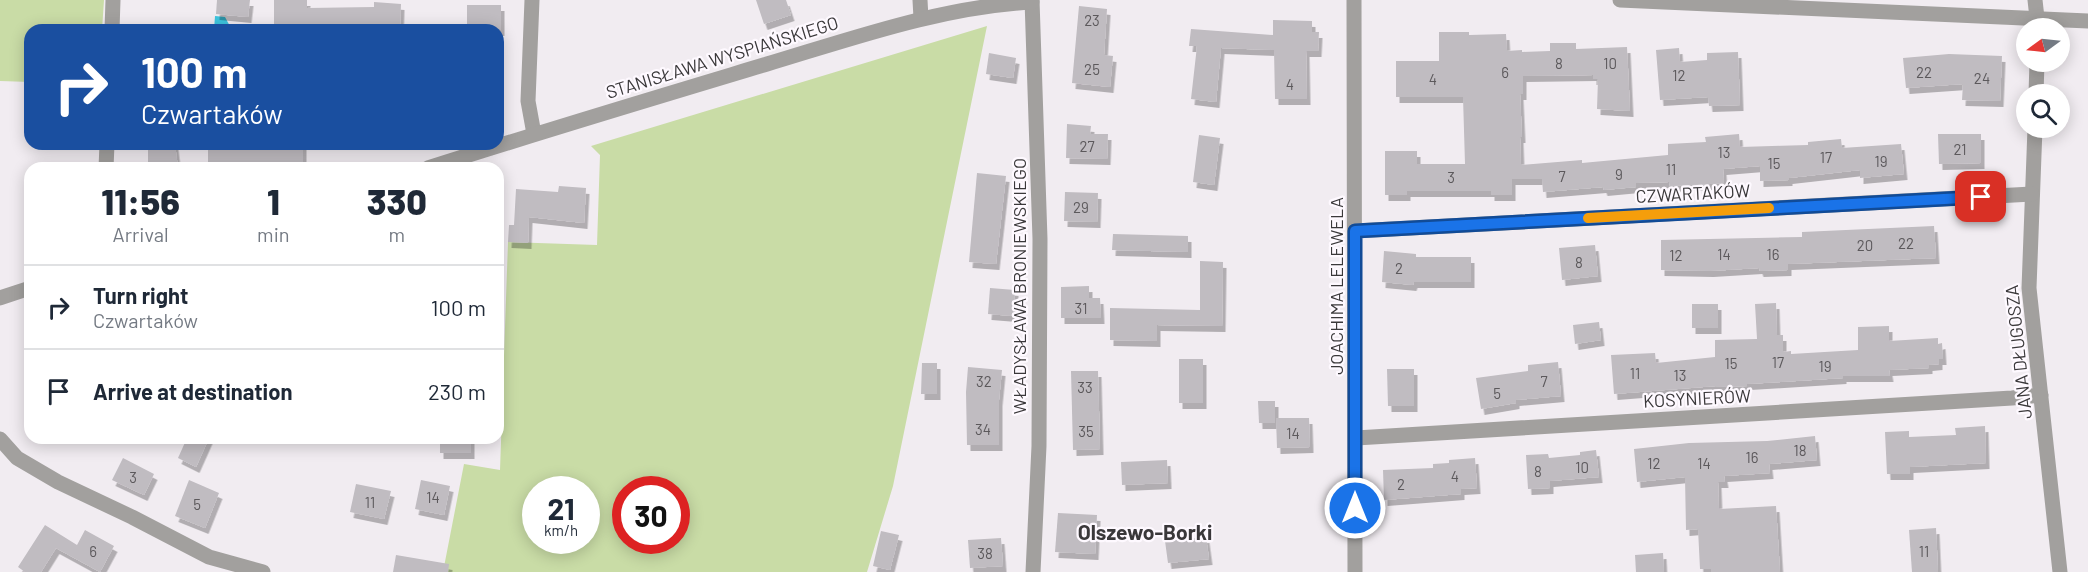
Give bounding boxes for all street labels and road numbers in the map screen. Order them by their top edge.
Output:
street label: STANISŁAWA WYSPIAŃSKIEGO [603,11,841,103]
street label: WŁADYSŁAWA BRONIEWSKIEGO [1008,158,1030,414]
street label: CZWARTAKÓW [1635,179,1751,207]
street label: JOACHIMA LELEWELA [1325,197,1347,375]
street label: JANA DŁUGOSZA [2000,284,2036,420]
street label: KOSYNIERÓW [1643,384,1752,412]

